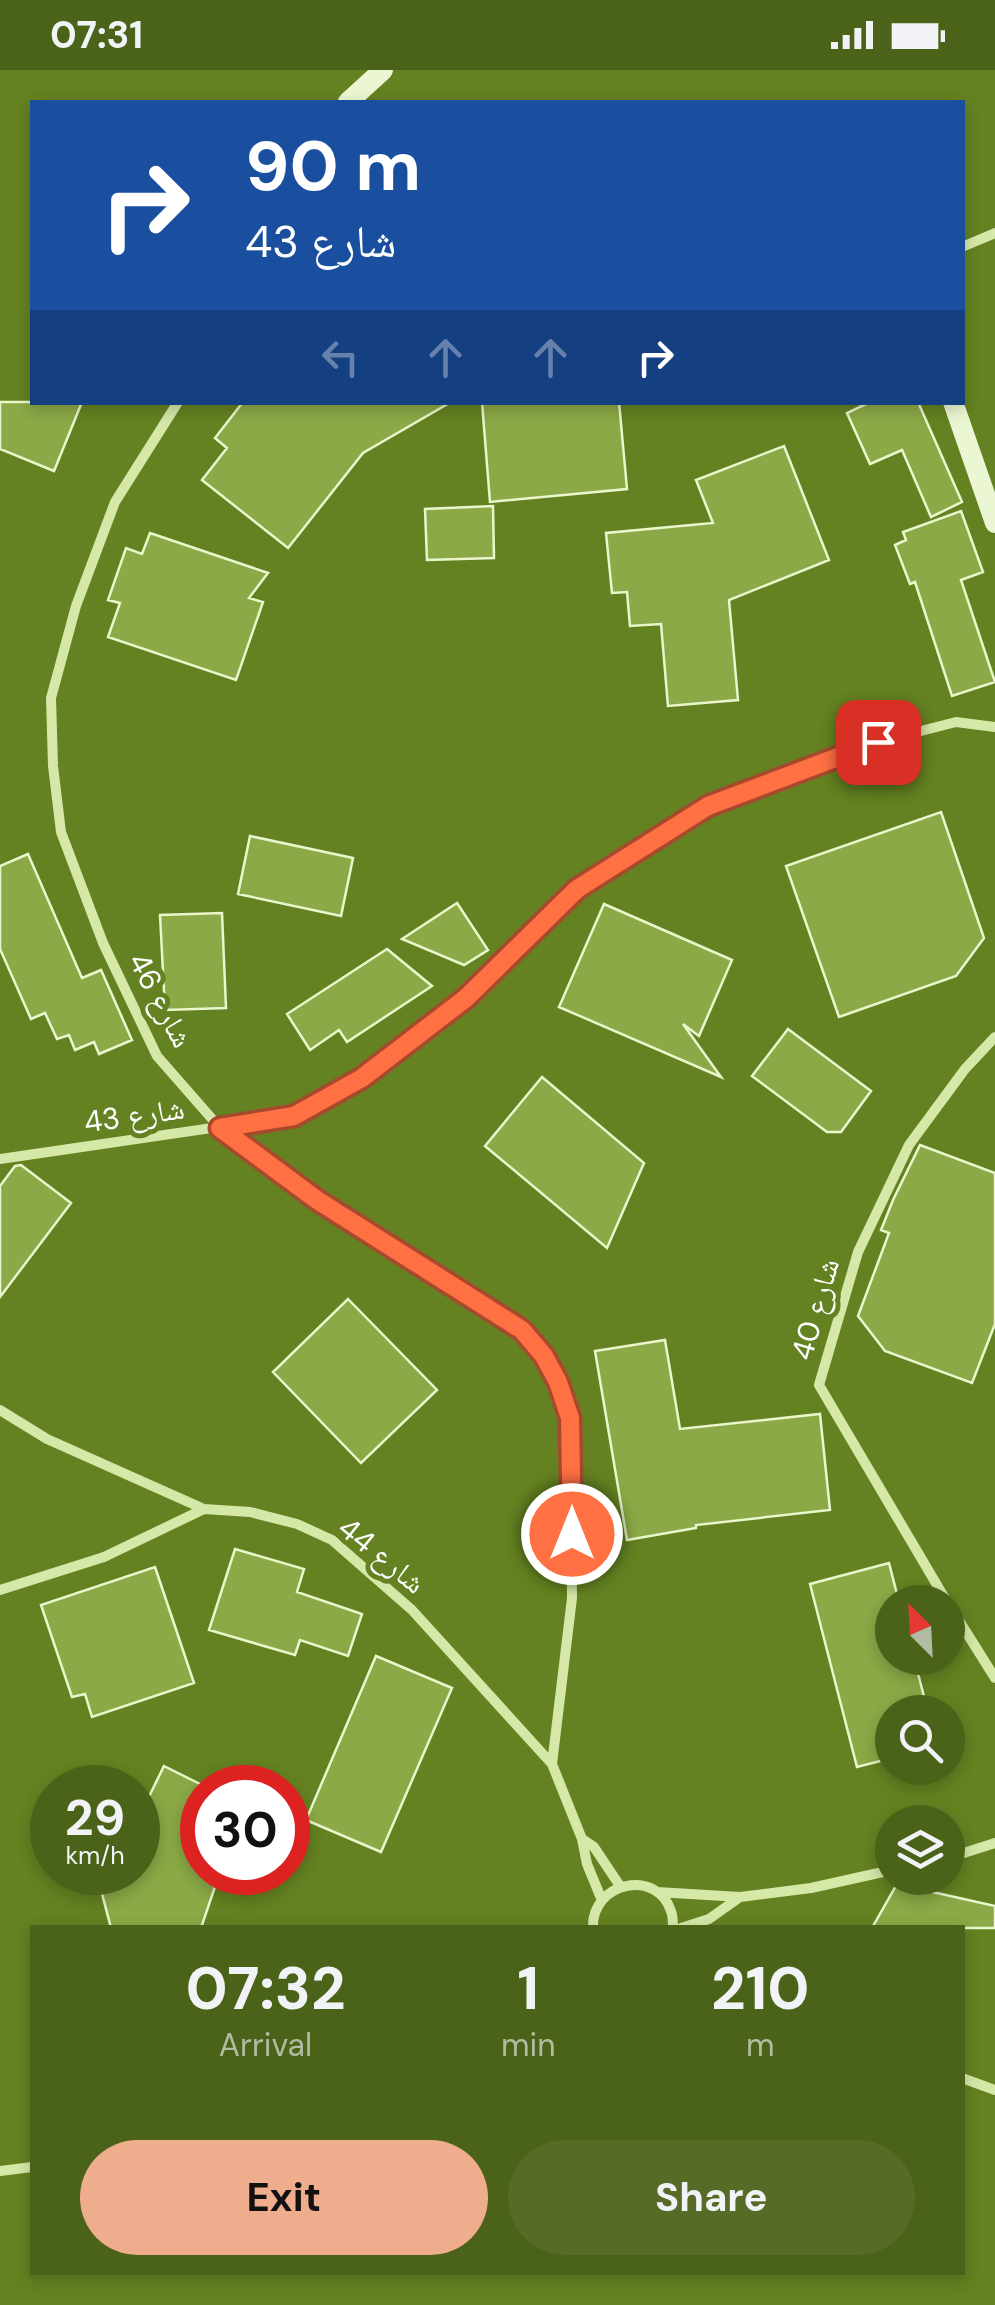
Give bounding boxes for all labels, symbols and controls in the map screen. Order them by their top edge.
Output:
text: 07:31 [50,10,143,60]
text: 90 m [245,121,421,212]
icon: right [80,140,210,270]
text: شارع 43 [245,212,396,271]
icon: left [313,330,368,385]
icon: ahead [418,330,473,385]
icon: ahead [523,330,578,385]
icon: right [628,330,683,385]
pin [836,700,921,785]
icon: arrive [851,715,906,770]
street label: شارع 46 [120,946,202,1054]
street label: شارع 43 [81,1089,187,1141]
street label: شارع 40 [782,1254,848,1364]
position arrow [520,1482,624,1586]
street label: شارع 44 [330,1508,434,1602]
north arrow [875,1585,965,1675]
map controls [875,1585,965,1895]
button: search [875,1695,965,1785]
speed limit sign: 30 [180,1765,310,1895]
text: 29 [65,1785,125,1851]
button: layers [875,1805,965,1895]
text: km/h [65,1839,125,1872]
text: 07:32 [185,1949,346,2028]
text: 1 [517,1949,539,2028]
text: 210 [711,1949,810,2028]
text: Arrival [219,2024,312,2066]
text: min [501,2024,556,2066]
text: m [746,2024,775,2066]
button: Exit [80,2140,488,2255]
button: Share [508,2140,915,2255]

